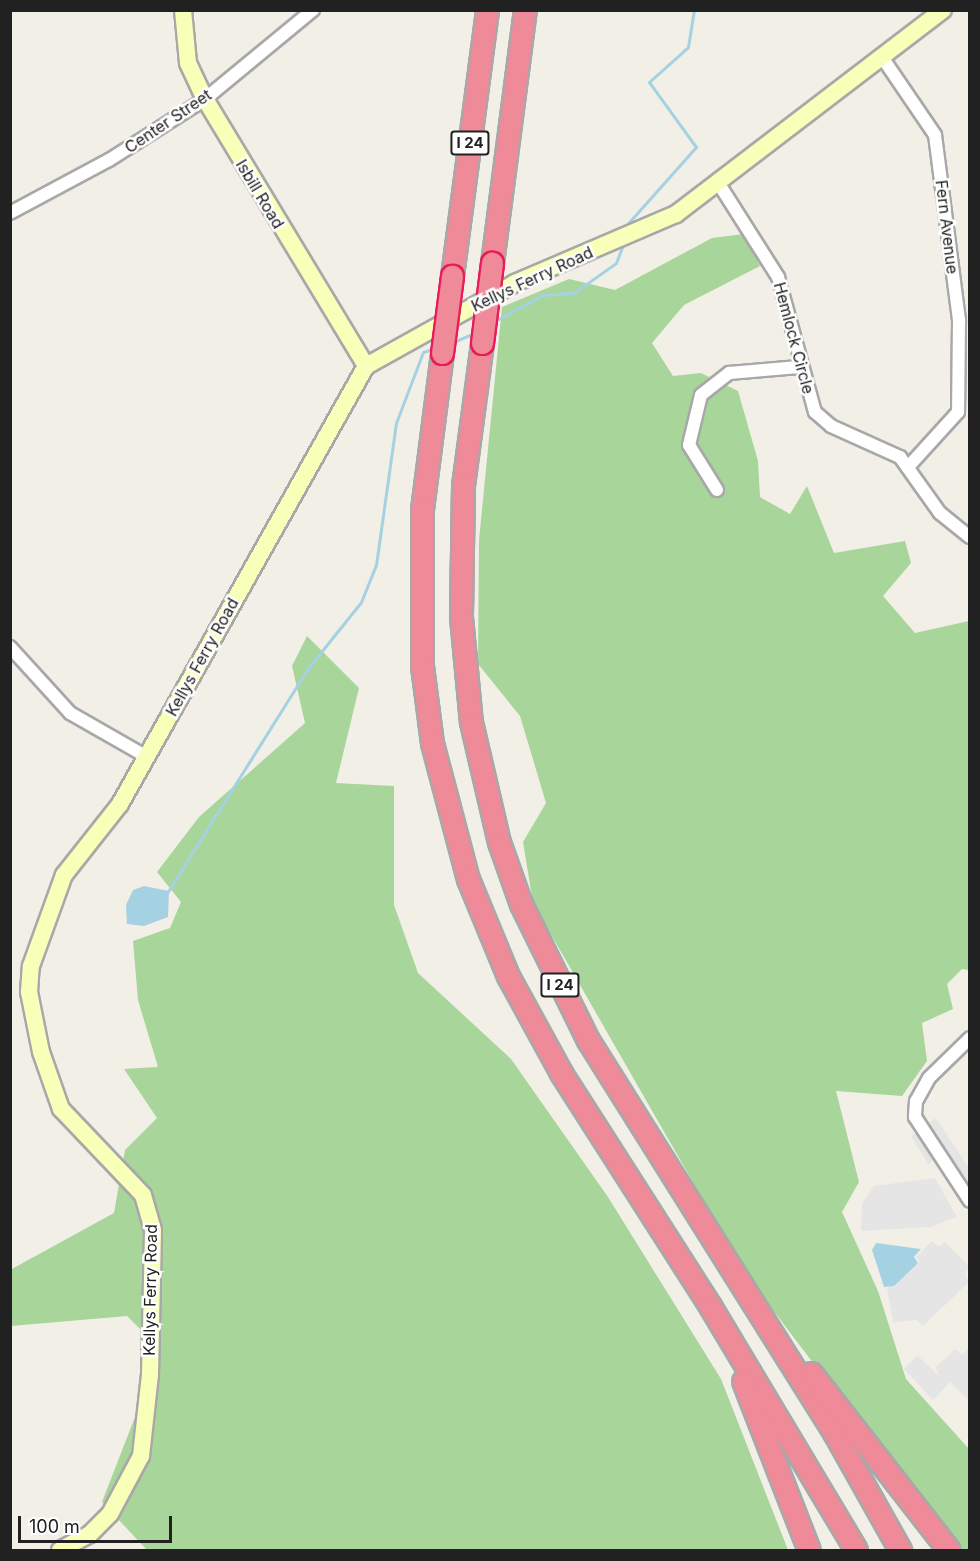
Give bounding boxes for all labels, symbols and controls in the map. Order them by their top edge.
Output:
street label: Center Street [121,85,215,157]
road number: I 24 [449,131,491,155]
street label: Isbill Road [232,156,288,232]
street label: Fern Avenue [932,179,962,275]
street label: Kellys Ferry Road [468,242,596,316]
street label: Hemlock Circle [770,280,818,396]
street label: Kellys Ferry Road [162,595,242,719]
road number: I 24 [539,973,581,997]
street label: Kellys Ferry Road [139,1224,161,1356]
scale bar [21,1504,176,1542]
text: 100 m [29,1516,80,1537]

